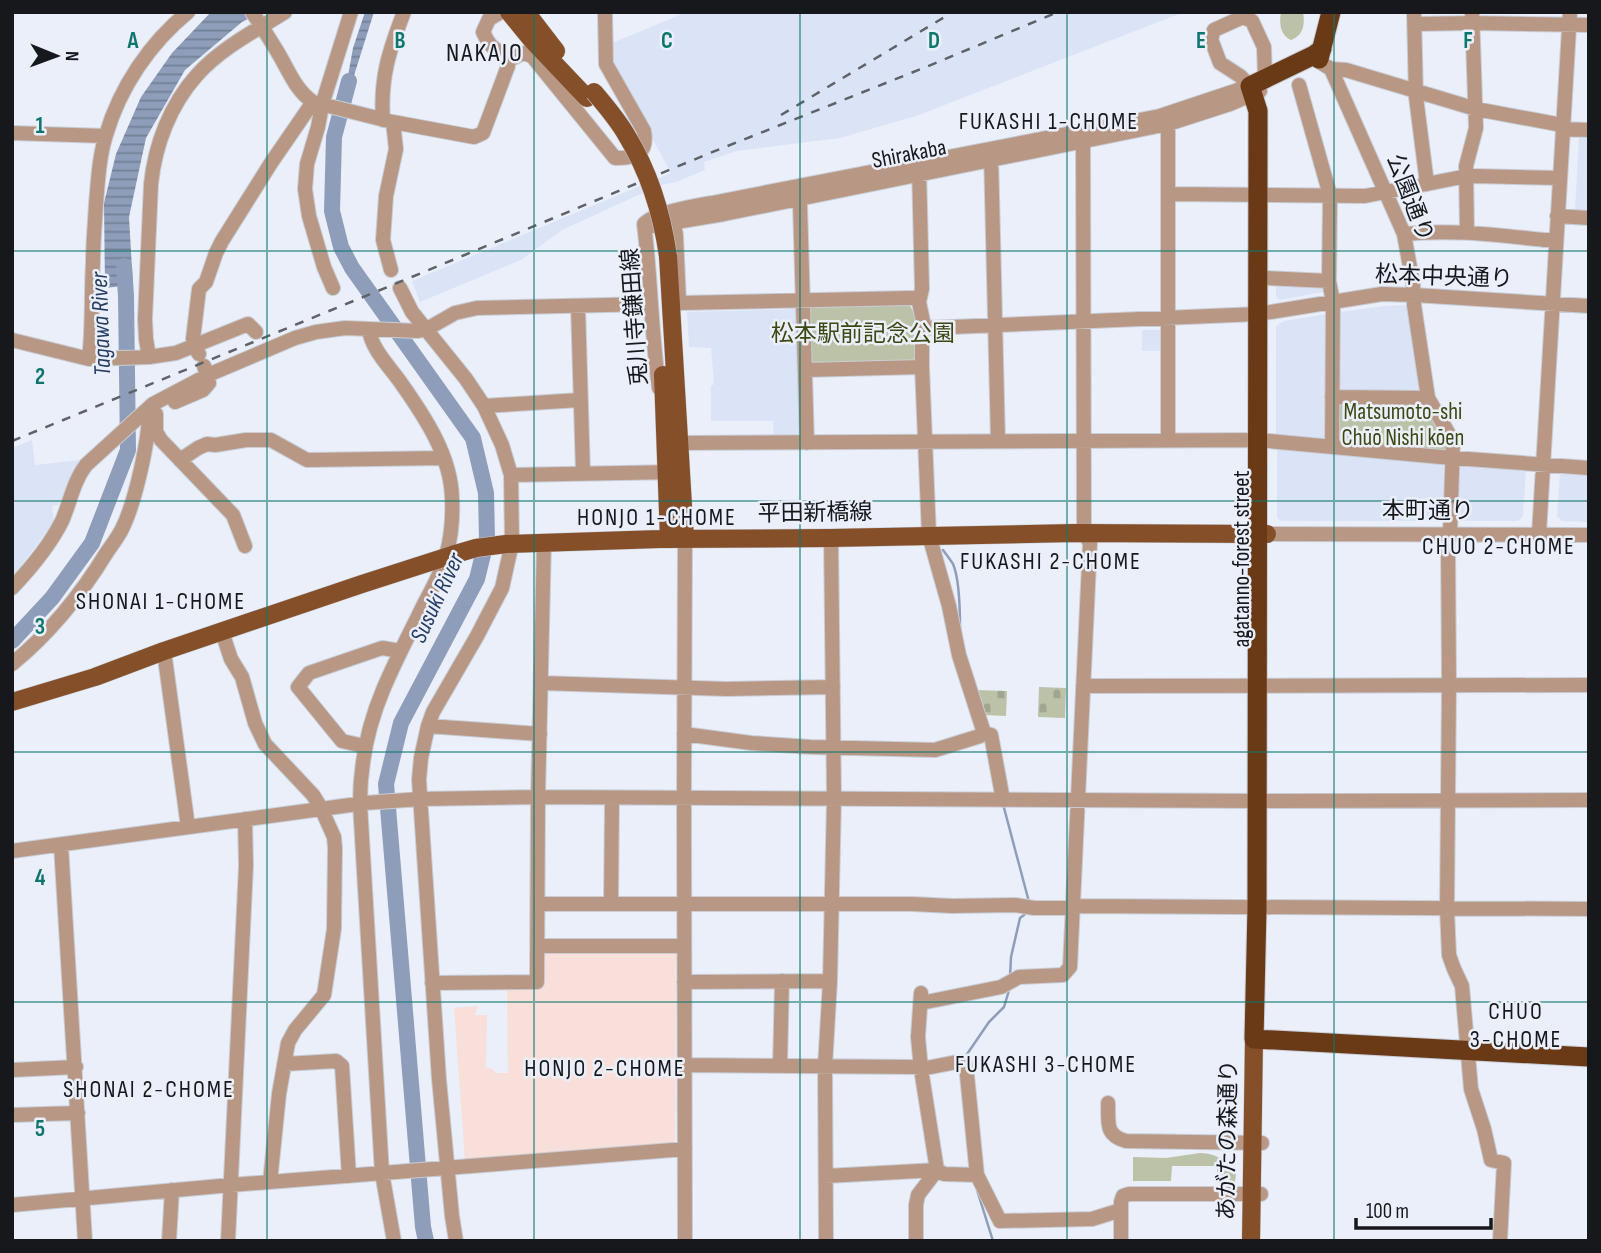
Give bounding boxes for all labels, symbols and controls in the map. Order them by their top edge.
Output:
north arrow [21,21,91,91]
text: A [127,27,140,55]
text: B [395,27,406,55]
text: C [661,27,673,55]
text: D [928,27,940,55]
text: E [1196,27,1206,55]
text: F [1463,27,1473,55]
district label: NAKAJO [446,38,524,69]
text: N [60,51,83,62]
district label: FUKASHI 1-CHOME [959,107,1139,136]
text: 1 [35,112,45,140]
street label: Shirakaba [869,133,949,175]
street label: 公園通り [1380,150,1440,246]
street label: 兎川寺鎌田線 [616,247,654,387]
street label: 松本中央通り [1375,261,1513,293]
water label: Tagawa River [85,270,117,376]
park label: 松本駅前記念公園 [771,320,955,348]
text: 2 [35,363,45,391]
park label: Matsumoto-shi Chūō Nishi kōen [1342,398,1464,452]
street label: agatanno-forest street [1228,470,1256,648]
street label: 本町通り [1382,497,1474,525]
street label: 平田新橋線 [757,498,873,528]
district label: HONJO 1-CHOME [577,503,737,532]
district label: CHUO 2-CHOME [1422,532,1576,561]
district label: FUKASHI 2-CHOME [960,547,1142,576]
water label: Susuki River [404,548,471,647]
district label: SHONAI 1-CHOME [76,587,246,616]
text: 3 [35,613,45,641]
text: 4 [35,864,46,892]
district label: CHUO 3-CHOME [1470,997,1562,1054]
district label: FUKASHI 3-CHOME [955,1050,1137,1079]
district label: HONJO 2-CHOME [524,1054,686,1083]
street label: あがたの森通り [1213,1059,1243,1221]
district label: SHONAI 2-CHOME [63,1075,235,1104]
text: 5 [35,1115,45,1143]
scale bar [1356,1186,1491,1230]
text: 100 m [1366,1199,1409,1224]

